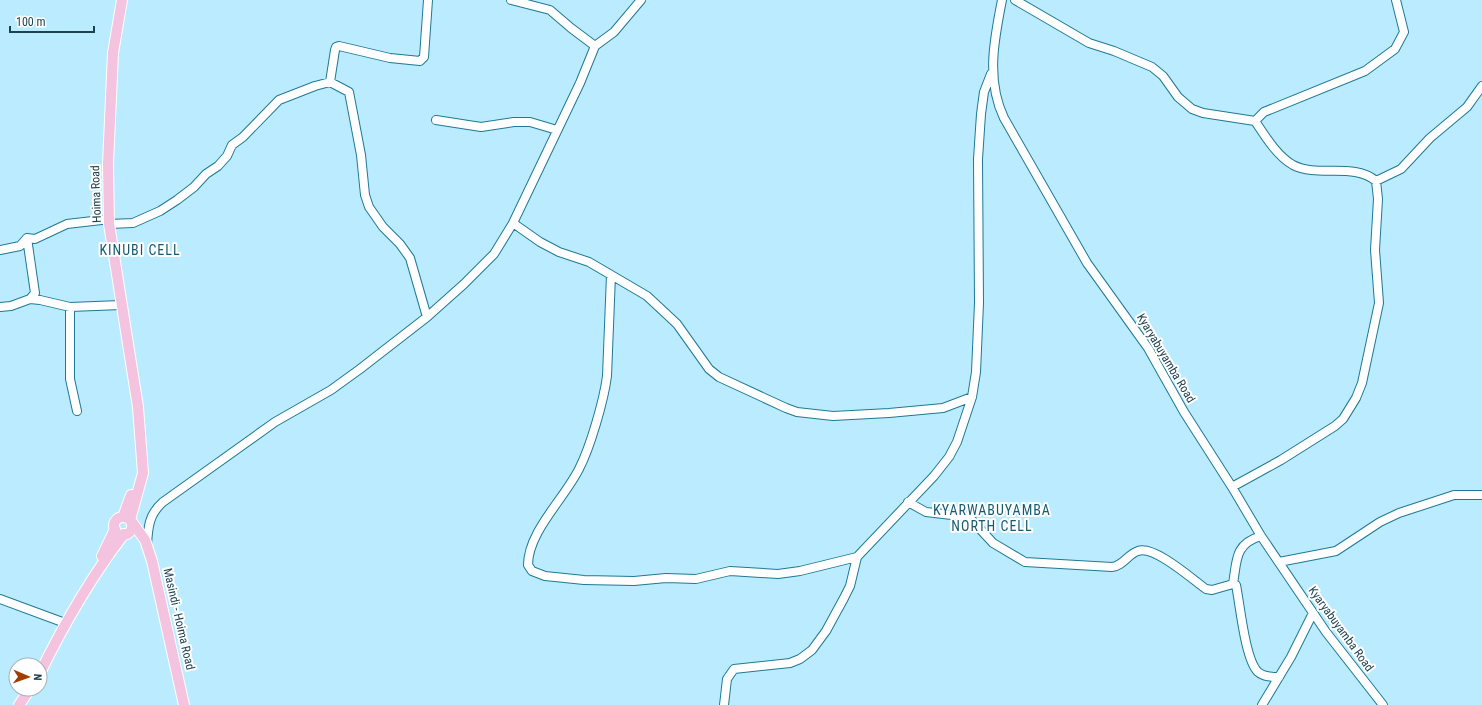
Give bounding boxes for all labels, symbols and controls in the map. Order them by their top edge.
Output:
scale bar [10,8,94,34]
text: 100 m [16,15,46,29]
street label: Hoima Road [88,165,104,223]
district label: KINUBI CELL [99,242,181,258]
street label: Kyaryabuyamba Road [1134,311,1198,405]
district label: KYARWABUYAMBA NORTH CELL [933,502,1051,534]
street label: Masindi - Hoima Road [160,567,198,671]
street label: Kyaryabuyamba Road [1306,584,1376,674]
north arrow [8,657,48,697]
text: N [31,674,44,681]

